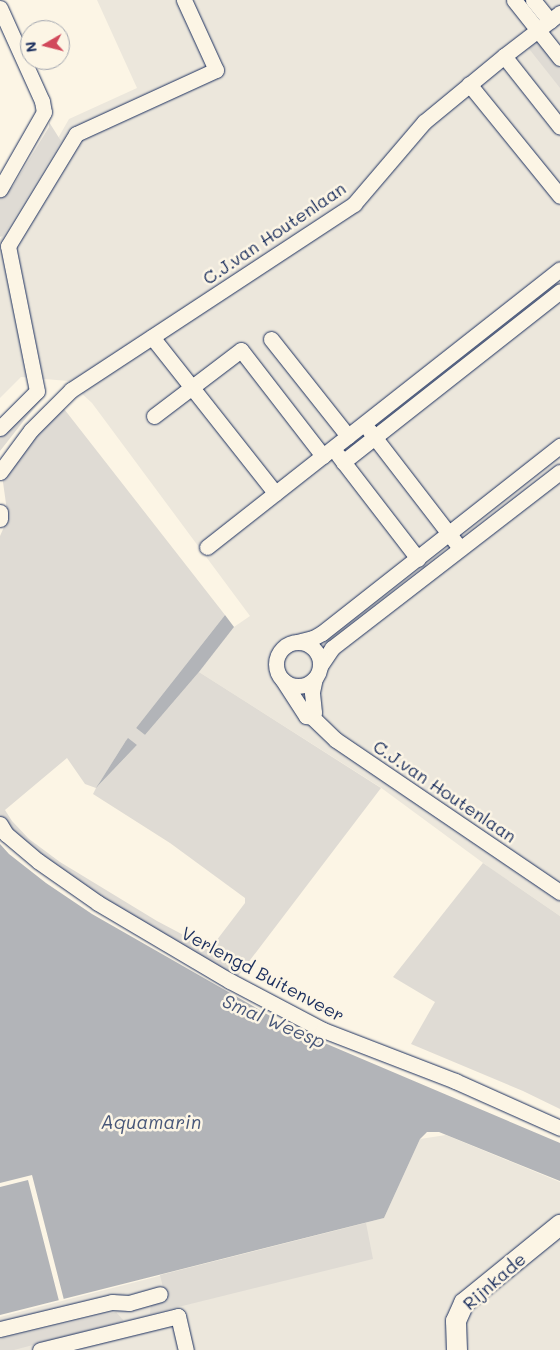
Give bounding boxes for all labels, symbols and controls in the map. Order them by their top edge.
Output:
north arrow [20,20,70,70]
text: N [20,40,41,54]
street label: C.J.van Houtenlaan [198,177,350,289]
street label: C.J.van Houtenlaan [369,735,521,847]
street label: Verlengd Buitenveer [178,922,348,1026]
water label: Smal Weesp [219,989,329,1053]
water label: Aquamarin [101,1111,201,1133]
street label: Rijnkade [458,1248,530,1314]

